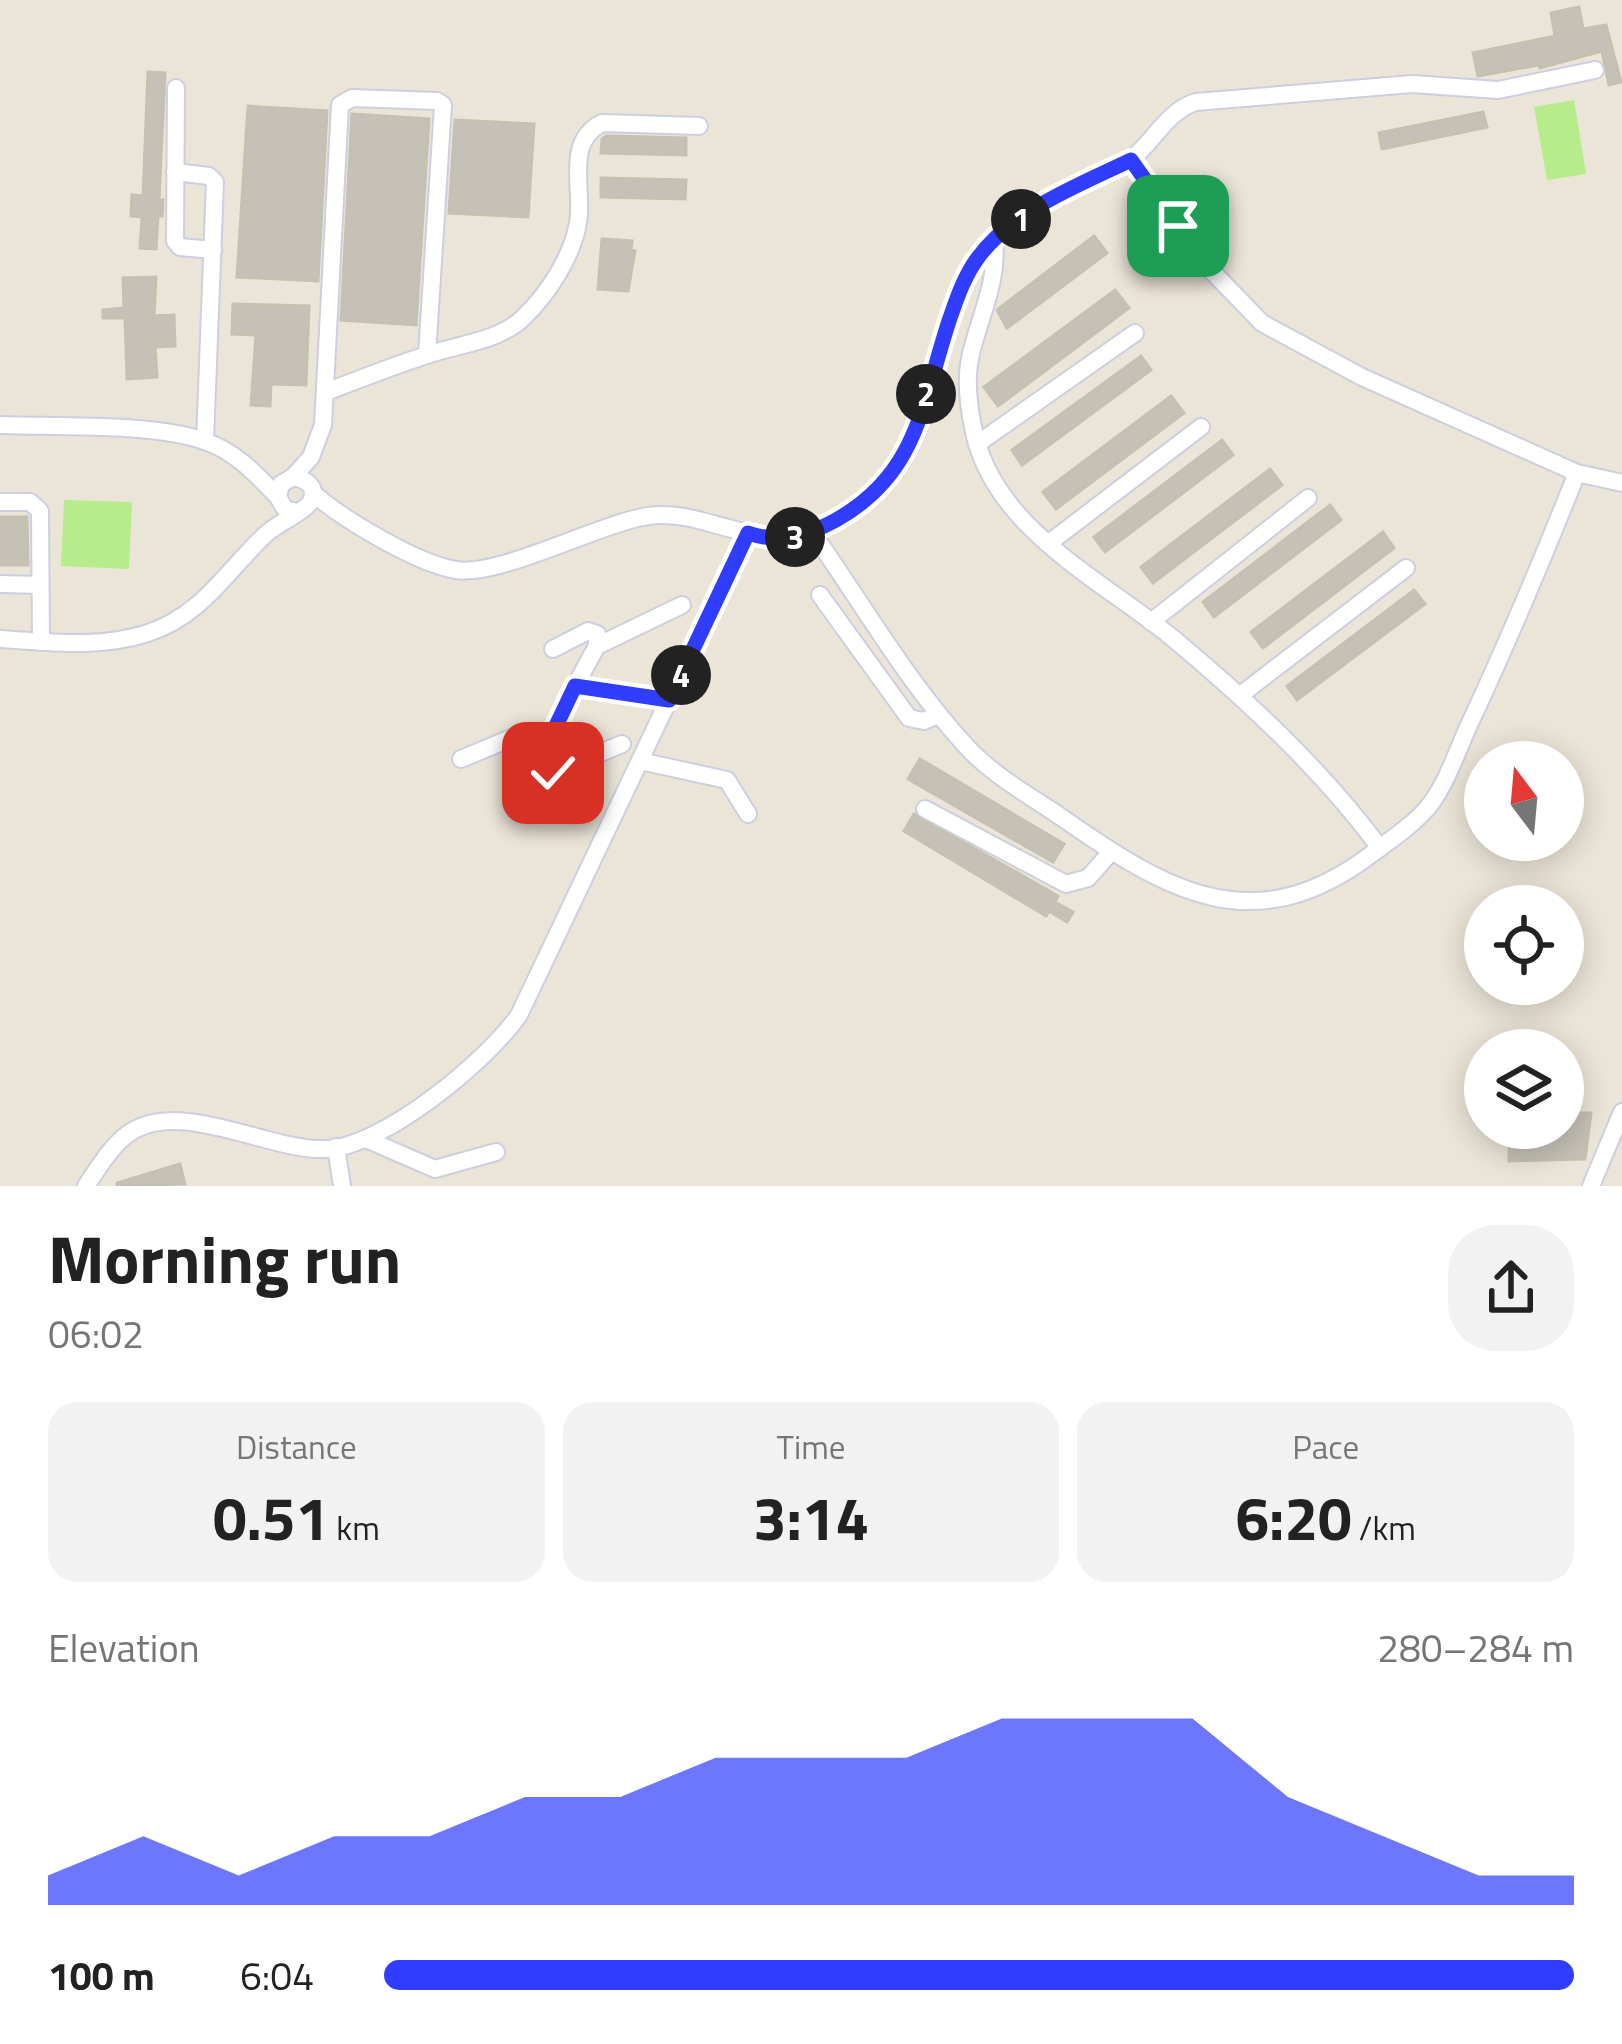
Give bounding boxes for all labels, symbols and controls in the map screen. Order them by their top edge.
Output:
pin [1127,175,1229,277]
pin: 1 [991,189,1051,249]
icon: arrive [1145,193,1211,259]
text: 1 [1012,194,1030,244]
pin: 2 [896,364,956,424]
text: 2 [917,369,935,419]
pin: 3 [765,507,825,567]
text: 3 [786,512,804,562]
pin: 4 [651,645,711,705]
text: 4 [672,650,690,700]
pin [502,722,604,824]
icon: check [520,740,586,806]
north arrow [1464,741,1584,861]
map controls [1464,741,1584,1149]
button: locate [1464,885,1584,1005]
button: layers [1464,1029,1584,1149]
text: Morning run [48,1208,401,1309]
button: share [1448,1225,1574,1351]
text: 06:02 [48,1304,144,1363]
text: Distance [236,1422,357,1472]
text: Time [777,1422,845,1472]
text: Pace [1292,1422,1359,1472]
text: 0.51 [213,1472,329,1563]
text: 3:14 [753,1472,869,1563]
text: 6:20 [1235,1472,1352,1563]
text: km [329,1503,380,1553]
text: /km [1352,1503,1416,1553]
text: Elevation [48,1618,200,1677]
text: 280–284 m [1377,1618,1574,1677]
text: 100 m [48,1946,155,2005]
text: 6:04 [240,1946,314,2005]

